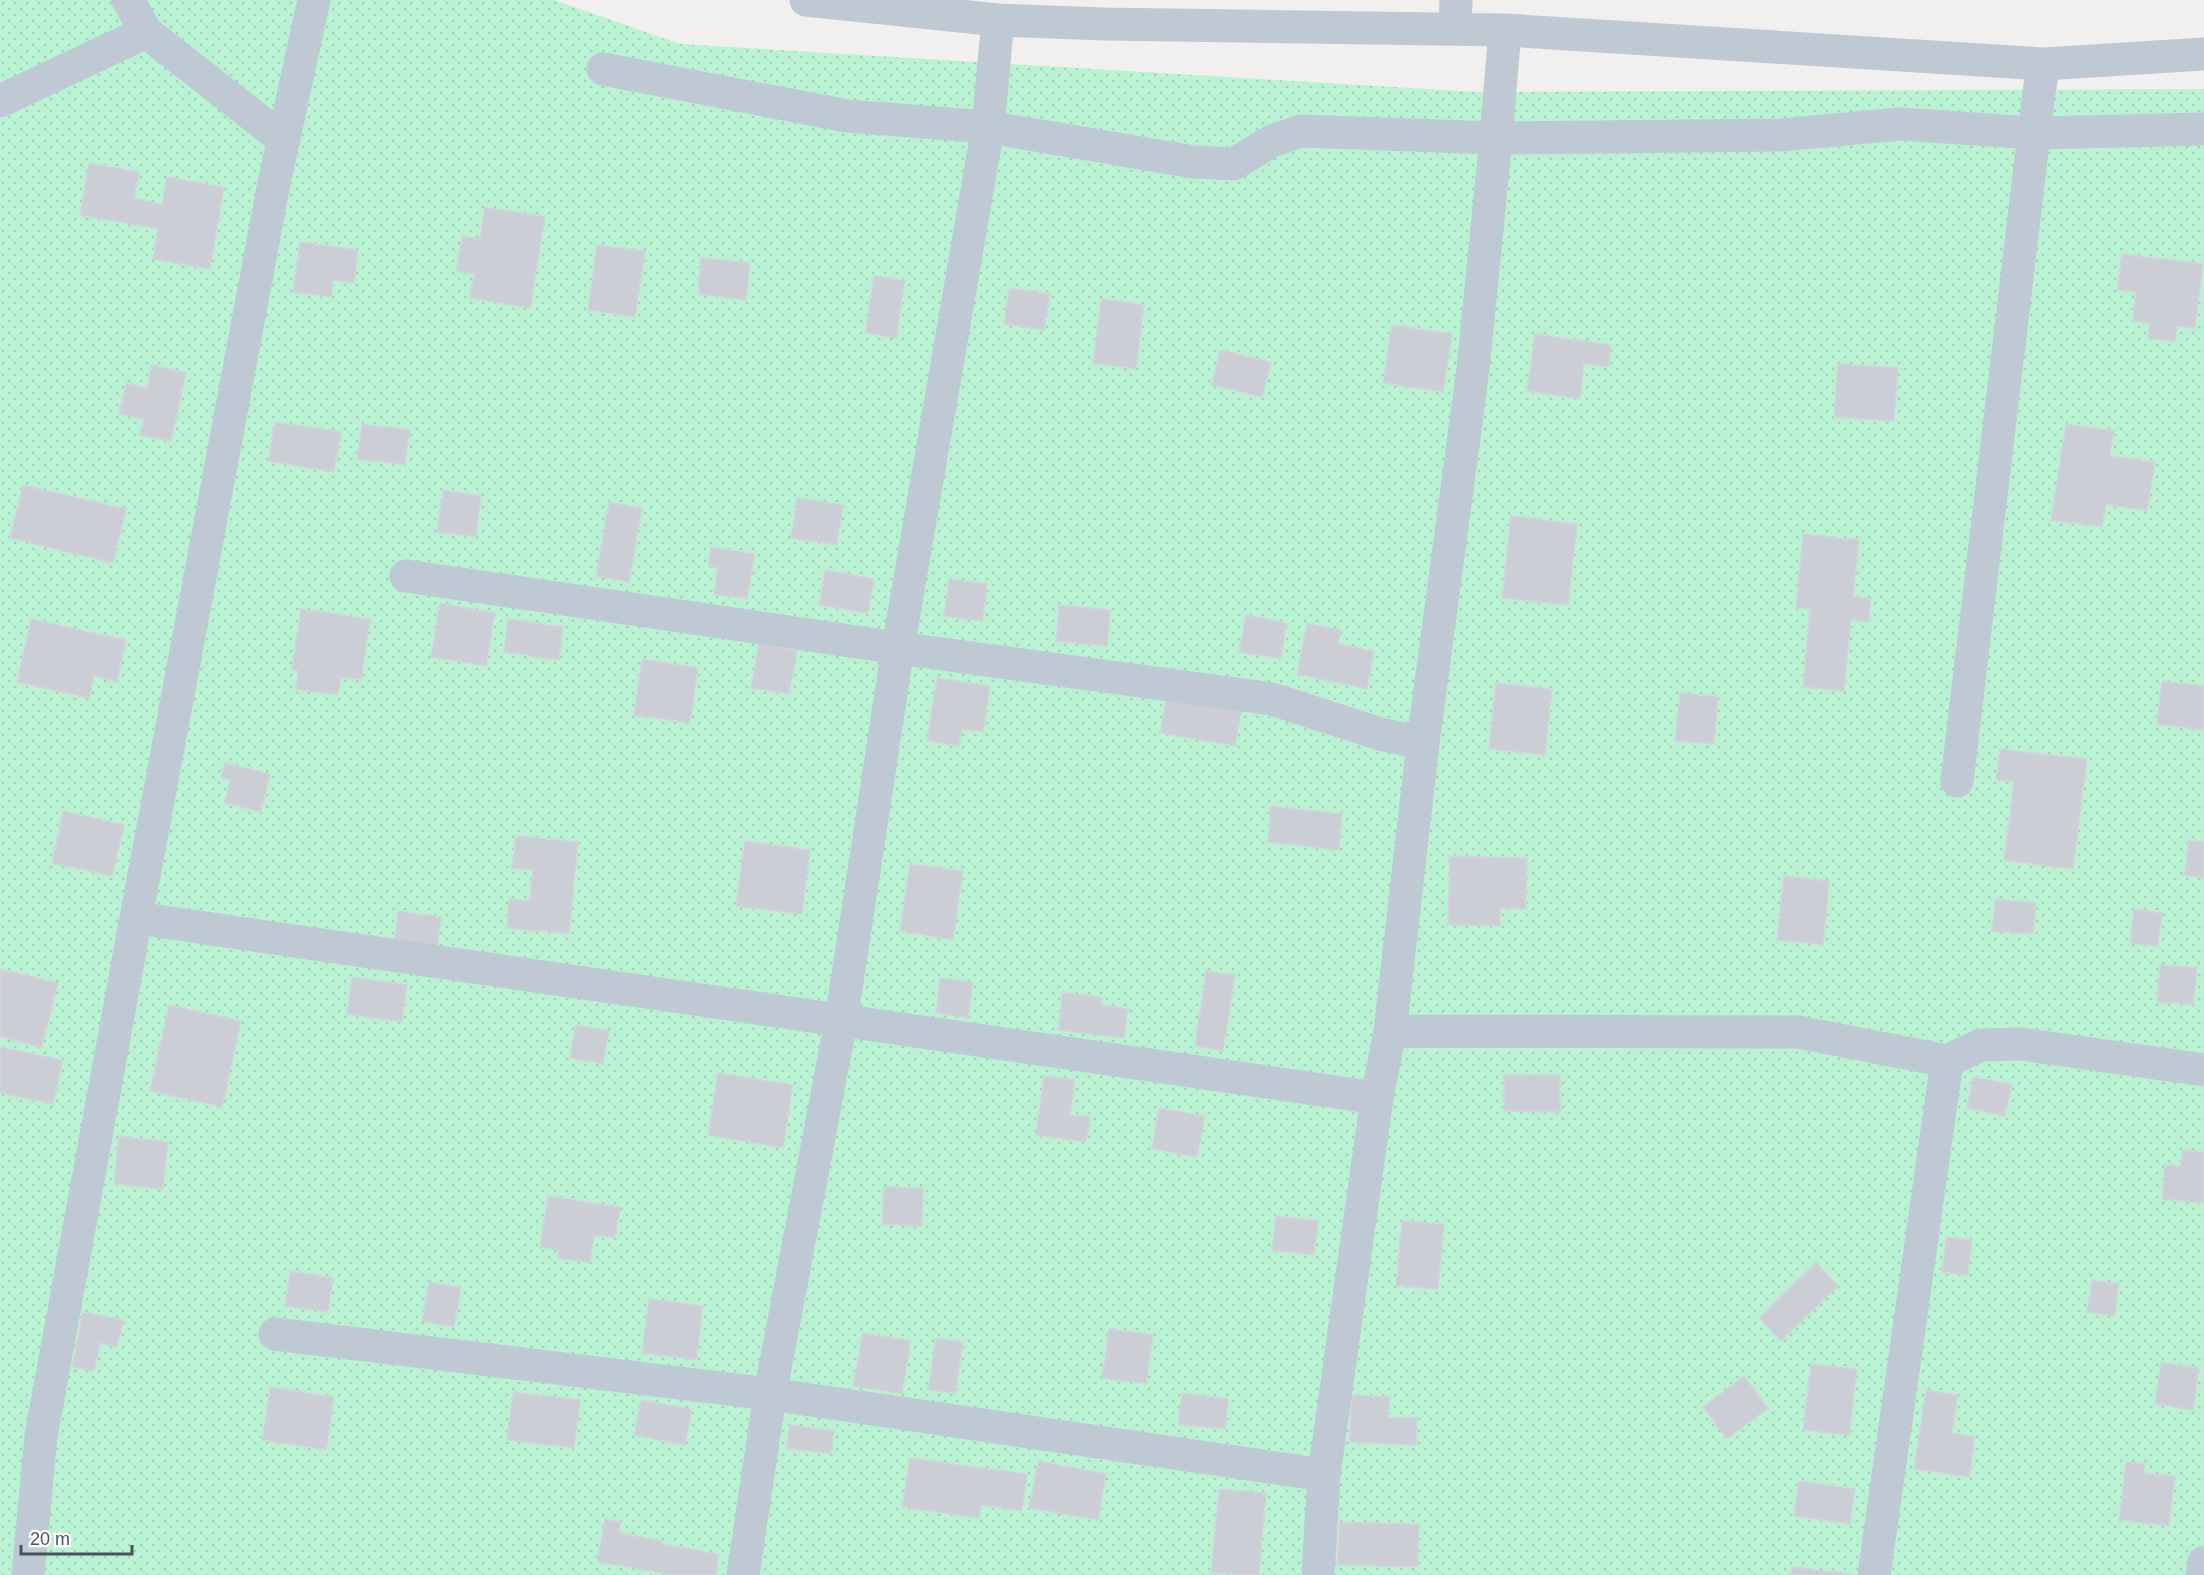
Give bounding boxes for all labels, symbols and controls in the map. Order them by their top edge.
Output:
scale bar [21,1518,132,1556]
text: 20 m [30,1529,70,1549]

